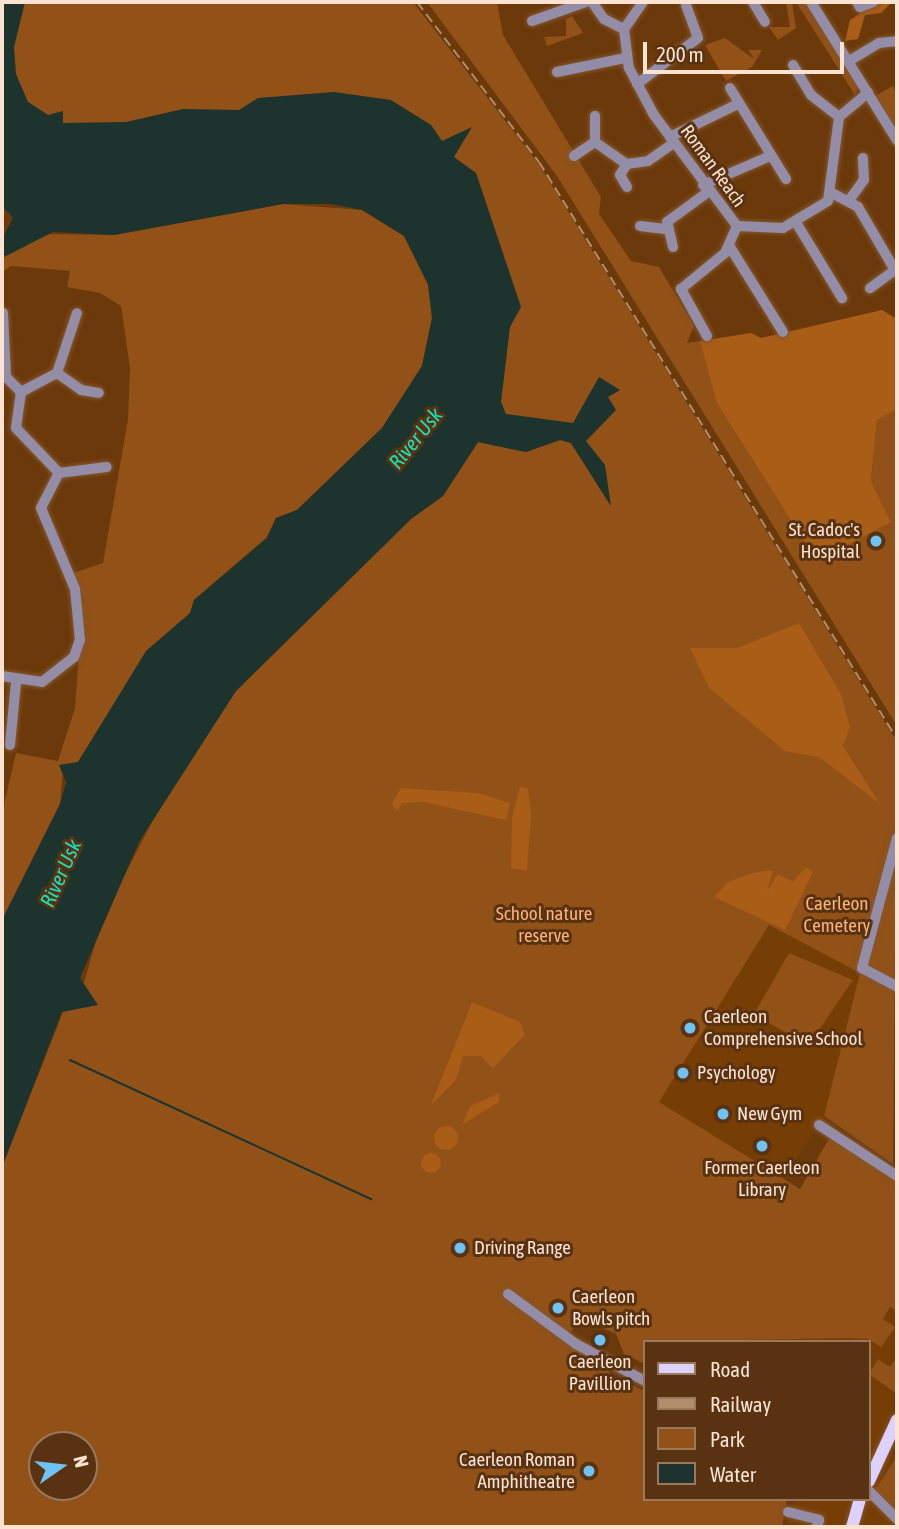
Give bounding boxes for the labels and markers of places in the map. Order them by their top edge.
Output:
place label: St. Cadoc's Hospital [788,519,860,563]
marker: St. Cadoc's Hospital [866,531,886,551]
place label: Caerleon Comprehensive School [704,1006,863,1050]
marker: Caerleon Comprehensive School [682,1020,698,1036]
place label: Psychology [697,1062,776,1084]
marker: Psychology [675,1065,691,1081]
place label: New Gym [737,1103,802,1125]
marker: New Gym [715,1106,731,1122]
marker: Former Caerleon Library [754,1138,770,1154]
place label: Former Caerleon Library [704,1157,820,1201]
place label: Driving Range [474,1237,571,1259]
marker: Driving Range [452,1240,468,1256]
place label: Caerleon Bowls pitch [572,1286,650,1330]
marker: Caerleon Bowls pitch [550,1300,566,1316]
marker: Caerleon Pavillion [592,1332,608,1348]
place label: Caerleon Pavillion [568,1351,632,1395]
place label: Caerleon Roman Amphitheatre [459,1449,575,1493]
marker: Caerleon Roman Amphitheatre [581,1463,597,1479]

